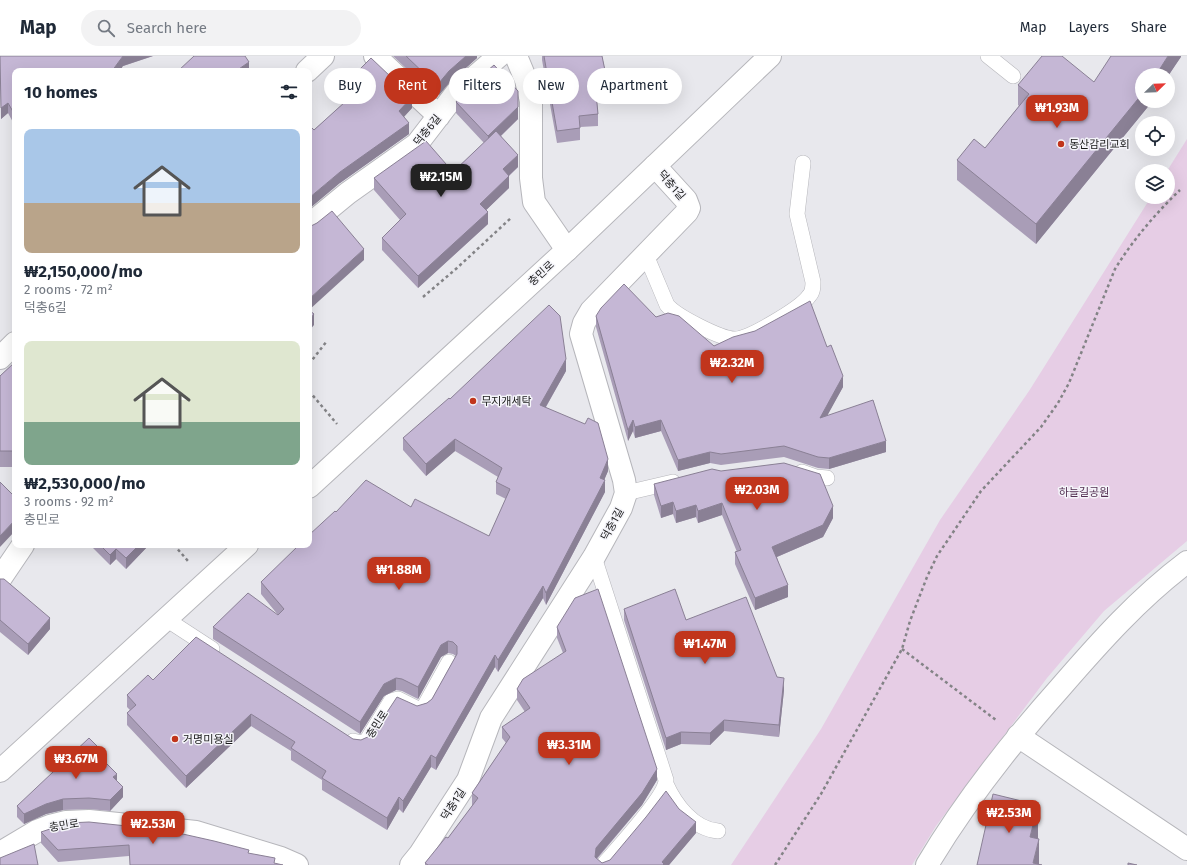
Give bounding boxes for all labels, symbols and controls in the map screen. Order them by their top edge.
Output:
search box [81,10,361,46]
text: Map [20,16,57,39]
icon: search [95,17,117,39]
text: Search here [127,19,207,37]
text: Map [1020,19,1046,36]
text: Layers [1068,19,1109,36]
text: Share [1131,19,1167,36]
chip: Buy [324,68,376,104]
chip: Rent [384,68,441,104]
chip: Filters [449,68,515,104]
chip: New [523,68,579,104]
chip: Apartment [587,68,682,104]
north arrow [1135,68,1175,108]
map controls [1135,68,1175,204]
icon: filters [278,81,300,103]
text: 10 homes [24,82,98,103]
pin: ₩1.93M [1024,95,1090,129]
text: ₩1.93M [1035,100,1079,115]
street label: 덕충6길 [411,112,444,148]
button: locate [1135,116,1175,156]
place label: 동산감리교회 [1069,138,1130,151]
marker: 동산감리교회 [1056,139,1066,149]
icon: home [126,155,198,227]
pin: ₩2.15M [408,164,474,198]
button: layers [1135,164,1175,204]
street label: 덕충1길 [655,168,688,203]
text: ₩2.15M [420,169,462,184]
street label: 충민로 [526,258,557,288]
text: ₩2,150,000/mo [24,261,143,282]
text: 2 rooms · 72 m² [24,282,113,297]
text: 덕충6길 [24,300,67,315]
pin: ₩2.32M [699,350,765,384]
text: ₩2.32M [710,355,754,370]
icon: home [126,367,198,439]
place label: 무지개세탁 [481,395,532,408]
marker: 무지개세탁 [468,396,478,406]
text: ₩2,530,000/mo [24,473,145,494]
pin: ₩2.03M [724,477,790,511]
text: ₩2.03M [734,482,780,497]
park label: 하늘길공원 [1059,486,1109,499]
text: 3 rooms · 92 m² [24,494,114,509]
street label: 덕충1길 [598,506,627,543]
text: 충민로 [24,512,60,527]
pin: ₩1.88M [366,557,432,591]
text: ₩1.88M [376,562,422,577]
pin: ₩1.47M [672,631,738,665]
text: ₩1.47M [683,636,727,651]
street label: 충민로 [364,708,391,741]
pin: ₩3.31M [536,732,602,766]
place label: 거명미용실 [183,733,234,746]
marker: 거명미용실 [170,734,180,744]
text: ₩3.31M [547,737,591,752]
pin: ₩3.67M [43,746,109,780]
text: ₩3.67M [54,751,98,766]
street label: 덕충1길 [438,786,468,823]
pin: ₩2.53M [976,800,1042,834]
text: ₩2.53M [987,805,1031,820]
pin: ₩2.53M [120,811,186,845]
text: ₩2.53M [131,816,175,831]
street label: 충민로 [48,817,80,834]

